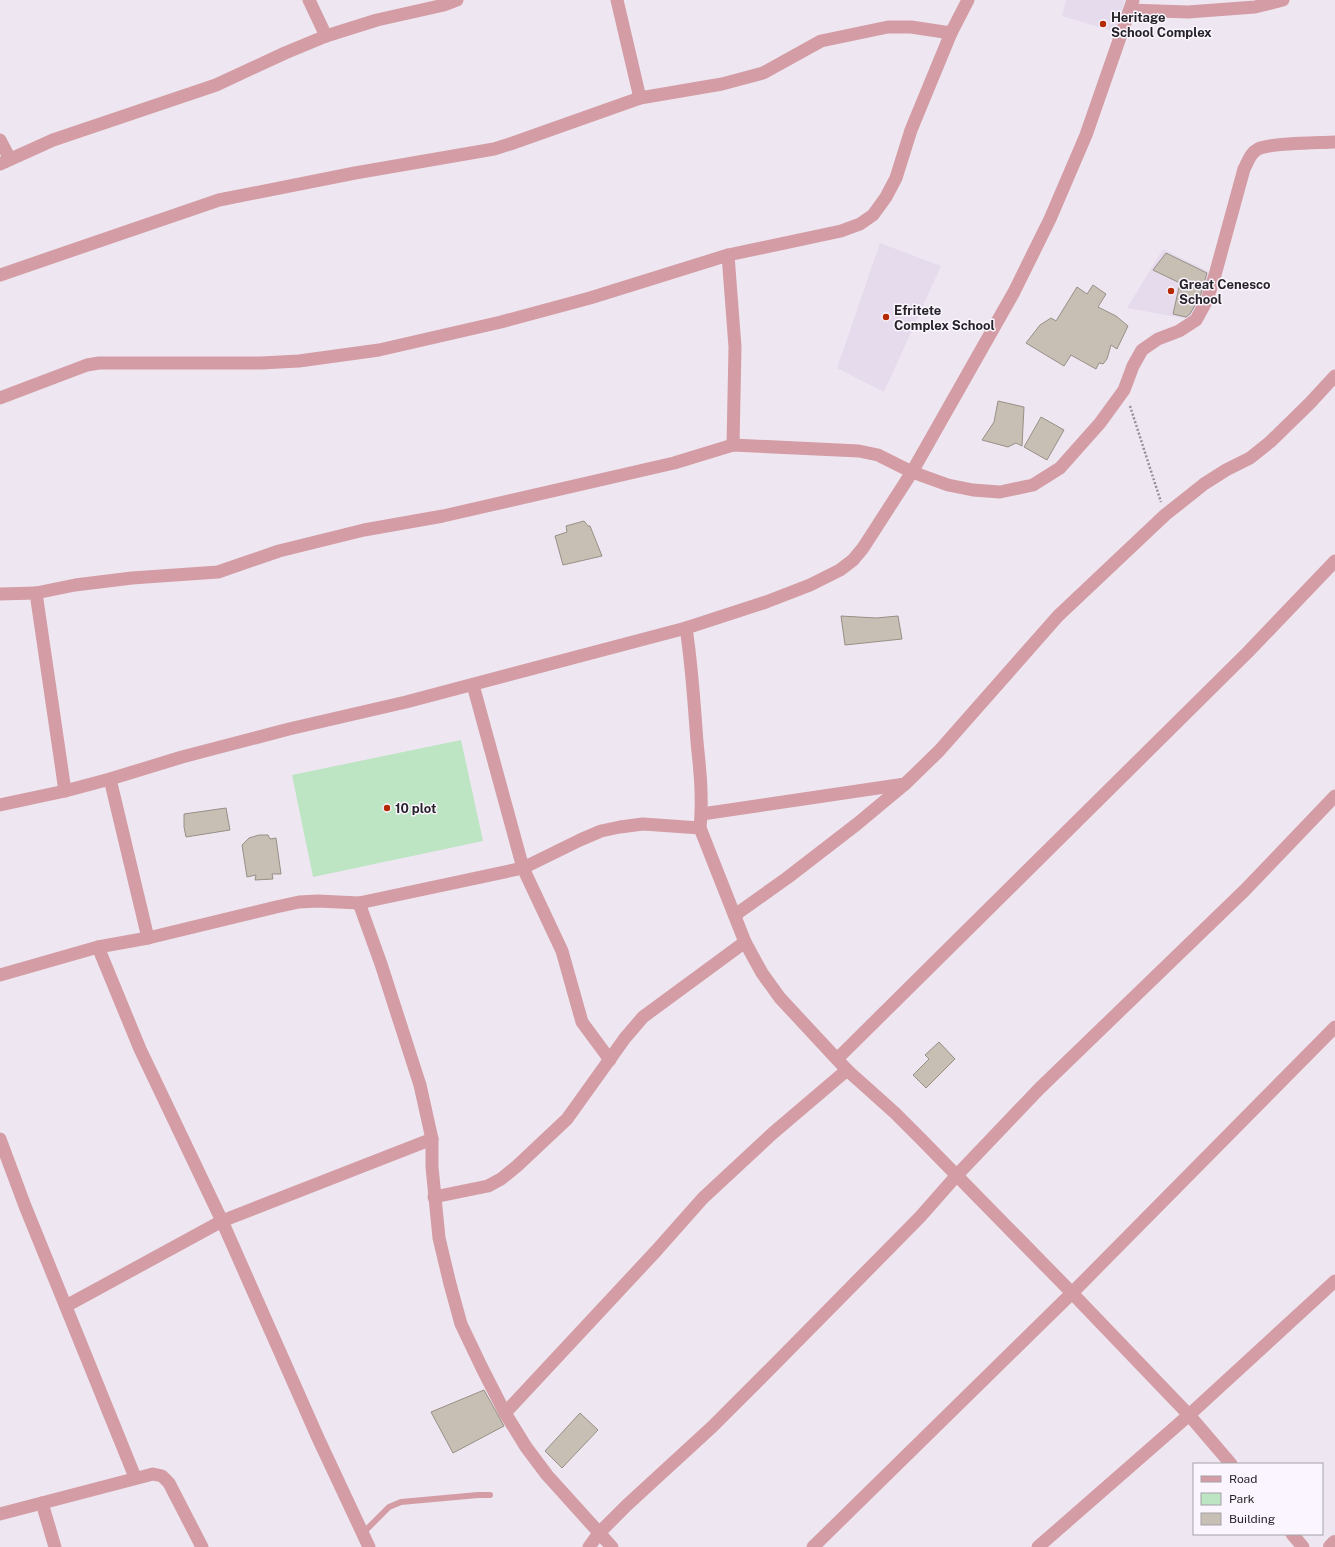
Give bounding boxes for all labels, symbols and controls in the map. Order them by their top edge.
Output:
place label: Heritage School Complex [1111,10,1212,40]
marker: Heritage School Complex [1098,19,1108,29]
place label: Great Cenesco School [1179,277,1271,307]
marker: Great Cenesco School [1166,286,1176,296]
place label: Efritete Complex School [894,303,995,333]
marker: Efritete Complex School [881,312,891,322]
place label: 10 plot [395,801,436,816]
marker: 10 plot [382,803,392,813]
legend [1193,1463,1323,1535]
text: Road [1229,1472,1257,1486]
text: Park [1229,1492,1255,1506]
text: Building [1229,1512,1275,1526]

